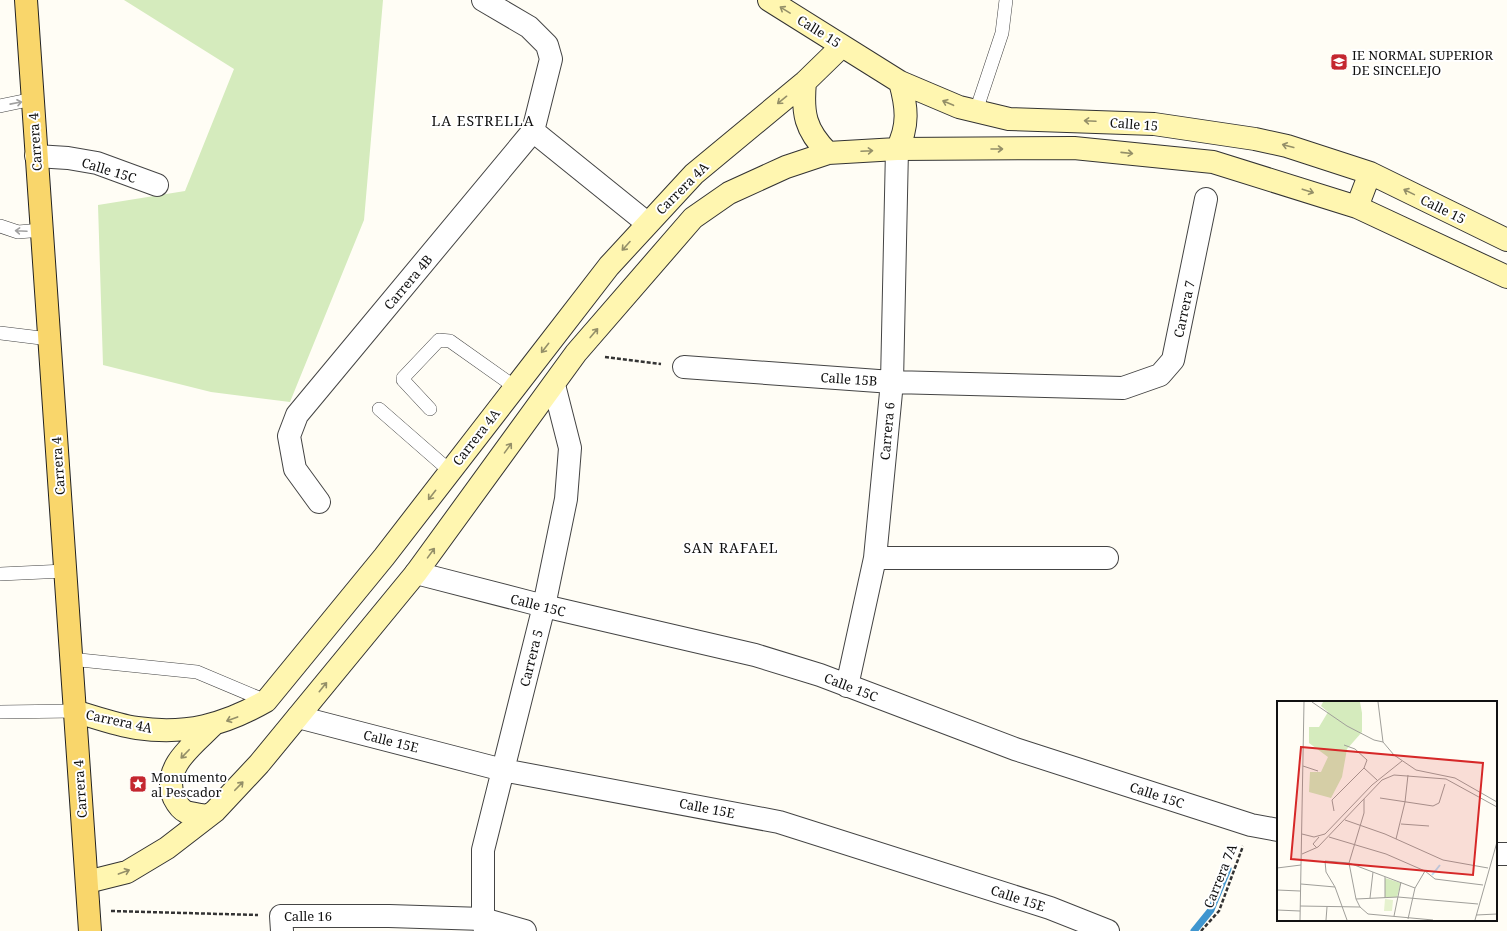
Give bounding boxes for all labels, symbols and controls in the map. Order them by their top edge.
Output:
one-way arrow [780,6,791,14]
street label: Calle 15 [794,11,844,51]
place label: IE NORMAL SUPERIOR DE SINCELEJO [1352,46,1493,79]
school or university icon: IE NORMAL SUPERIOR DE SINCELEJO [1329,52,1349,72]
one-way arrow [776,95,787,104]
one-way arrow [9,98,22,106]
one-way arrow [942,99,954,106]
district label: LA ESTRELLA [431,111,535,130]
street label: Carrera 4 [24,112,46,172]
street label: Calle 15 [1109,113,1159,135]
one-way arrow [1084,117,1097,125]
one-way arrow [1281,142,1294,149]
one-way arrow [990,145,1003,153]
one-way arrow [860,147,873,154]
one-way arrow [1120,149,1133,157]
street label: Calle 15C [79,153,139,187]
street label: Carrera 4A [652,157,713,218]
one-way arrow [1301,188,1314,195]
one-way arrow [1403,188,1415,195]
street label: Calle 15 [1417,190,1469,228]
one-way arrow [14,227,27,235]
one-way arrow [622,241,631,252]
street label: Carrera 4B [380,251,436,313]
street label: Carrera 7 [1169,279,1199,339]
one-way arrow [589,327,598,338]
one-way arrow [541,342,550,353]
street label: Calle 15B [820,368,878,390]
street label: Carrera 6 [875,401,899,461]
street label: Carrera 4A [448,404,504,469]
street label: Carrera 4 [47,436,69,496]
one-way arrow [504,443,512,454]
one-way arrow [427,490,436,501]
district label: SAN RAFAEL [683,538,779,557]
one-way arrow [427,547,435,558]
street label: Calle 15C [509,589,567,621]
street label: Carrera 5 [515,628,547,688]
street label: Calle 15C [822,669,880,705]
one-way arrow [319,681,327,692]
inset map [1277,701,1497,921]
street label: Carrera 4A [84,705,155,737]
one-way arrow [226,715,238,723]
street label: Calle 15E [361,725,421,757]
one-way arrow [180,749,189,759]
street label: Carrera 4 [69,759,91,819]
place label: Monumento al Pescador [151,768,227,801]
place icon: Monumento al Pescador [128,774,148,794]
street label: Calle 15C [1127,778,1187,812]
one-way arrow [234,781,243,791]
street label: Calle 15E [678,794,736,822]
street label: Carrera 7A [1199,841,1241,911]
one-way arrow [118,868,131,875]
street label: Calle 15E [988,881,1048,915]
street label: Calle 16 [284,907,332,925]

